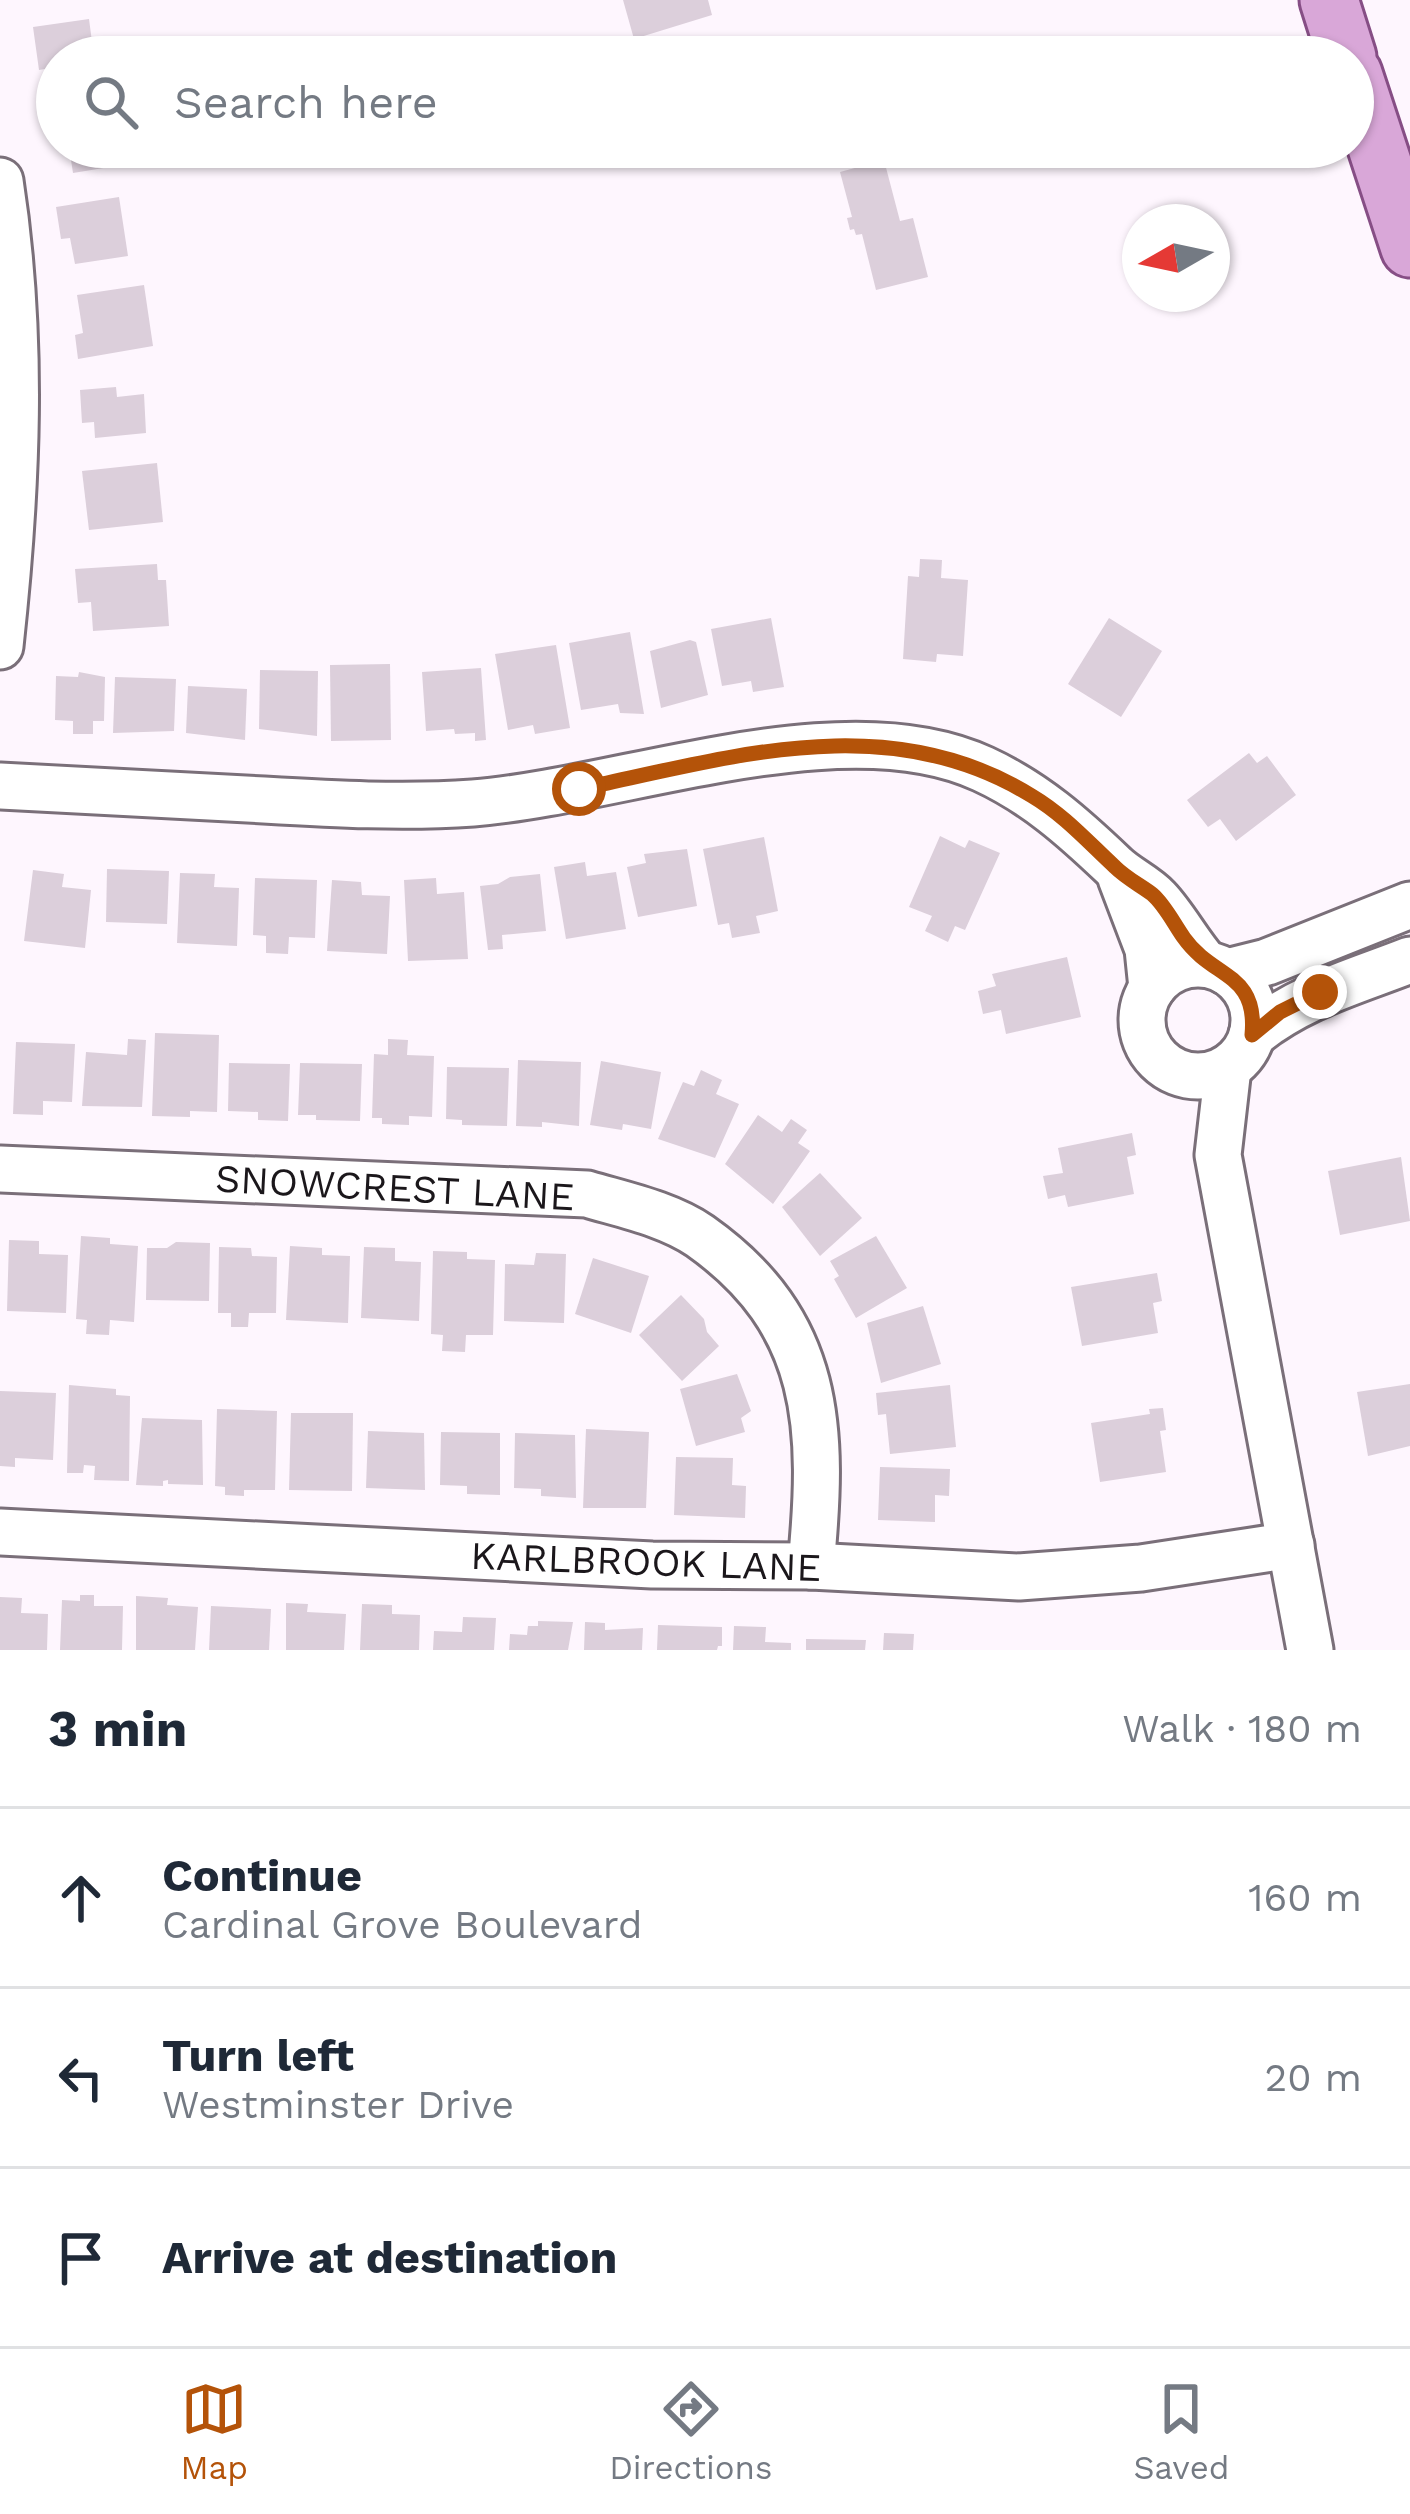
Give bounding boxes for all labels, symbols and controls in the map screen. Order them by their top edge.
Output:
search box [36,36,1374,168]
icon: search [78,69,144,135]
text: Search here [174,76,438,129]
north arrow [1122,204,1230,312]
route start [552,762,606,816]
route end [1293,965,1347,1019]
street label: SNOWCREST LANE [214,1156,576,1219]
street label: KARLBROOK LANE [470,1533,822,1590]
text: 3 min [48,1699,187,1758]
text: Walk · 180 m [1122,1706,1362,1751]
text: Continue [162,1849,362,1902]
icon: ahead [48,1865,114,1931]
text: 160 m [1248,1875,1362,1920]
text: Cardinal Grove Boulevard [162,1902,642,1947]
text: Turn left [162,2029,354,2082]
icon: left [48,2045,114,2111]
text: 20 m [1265,2055,1362,2100]
text: Westminster Drive [162,2082,514,2127]
icon: arrive [48,2225,114,2291]
text: Arrive at destination [162,2231,617,2284]
tab: Map [181,2376,248,2487]
tab: Directions [609,2376,772,2487]
tab: Saved [1134,2376,1229,2487]

